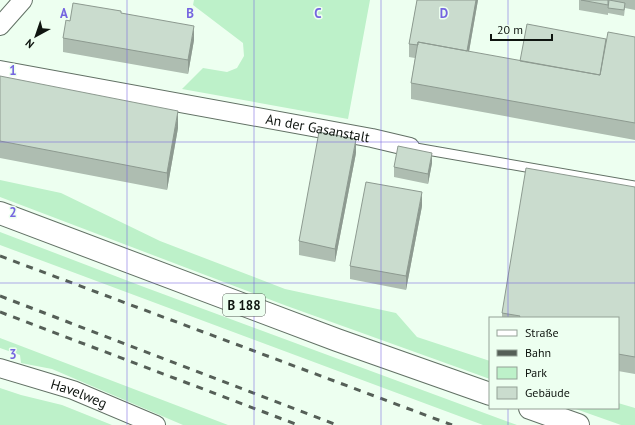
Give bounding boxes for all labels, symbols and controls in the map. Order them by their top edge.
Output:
text: A [60,5,68,22]
text: B [186,5,194,22]
text: C [314,5,322,22]
text: D [440,5,448,22]
north arrow [16,16,56,56]
scale bar [491,16,552,42]
text: 20 m [497,22,523,37]
text: N [22,36,37,51]
text: 1 [9,62,17,79]
street label: An der Gasanstalt [264,110,371,146]
text: 2 [9,204,17,221]
road number: B 188 [223,294,265,316]
legend [489,317,619,409]
text: Straße [525,325,559,340]
text: Bahn [525,345,551,360]
text: 3 [9,346,17,363]
text: Park [525,365,547,380]
street label: Havelweg [49,375,110,412]
text: Gebäude [525,385,570,400]

